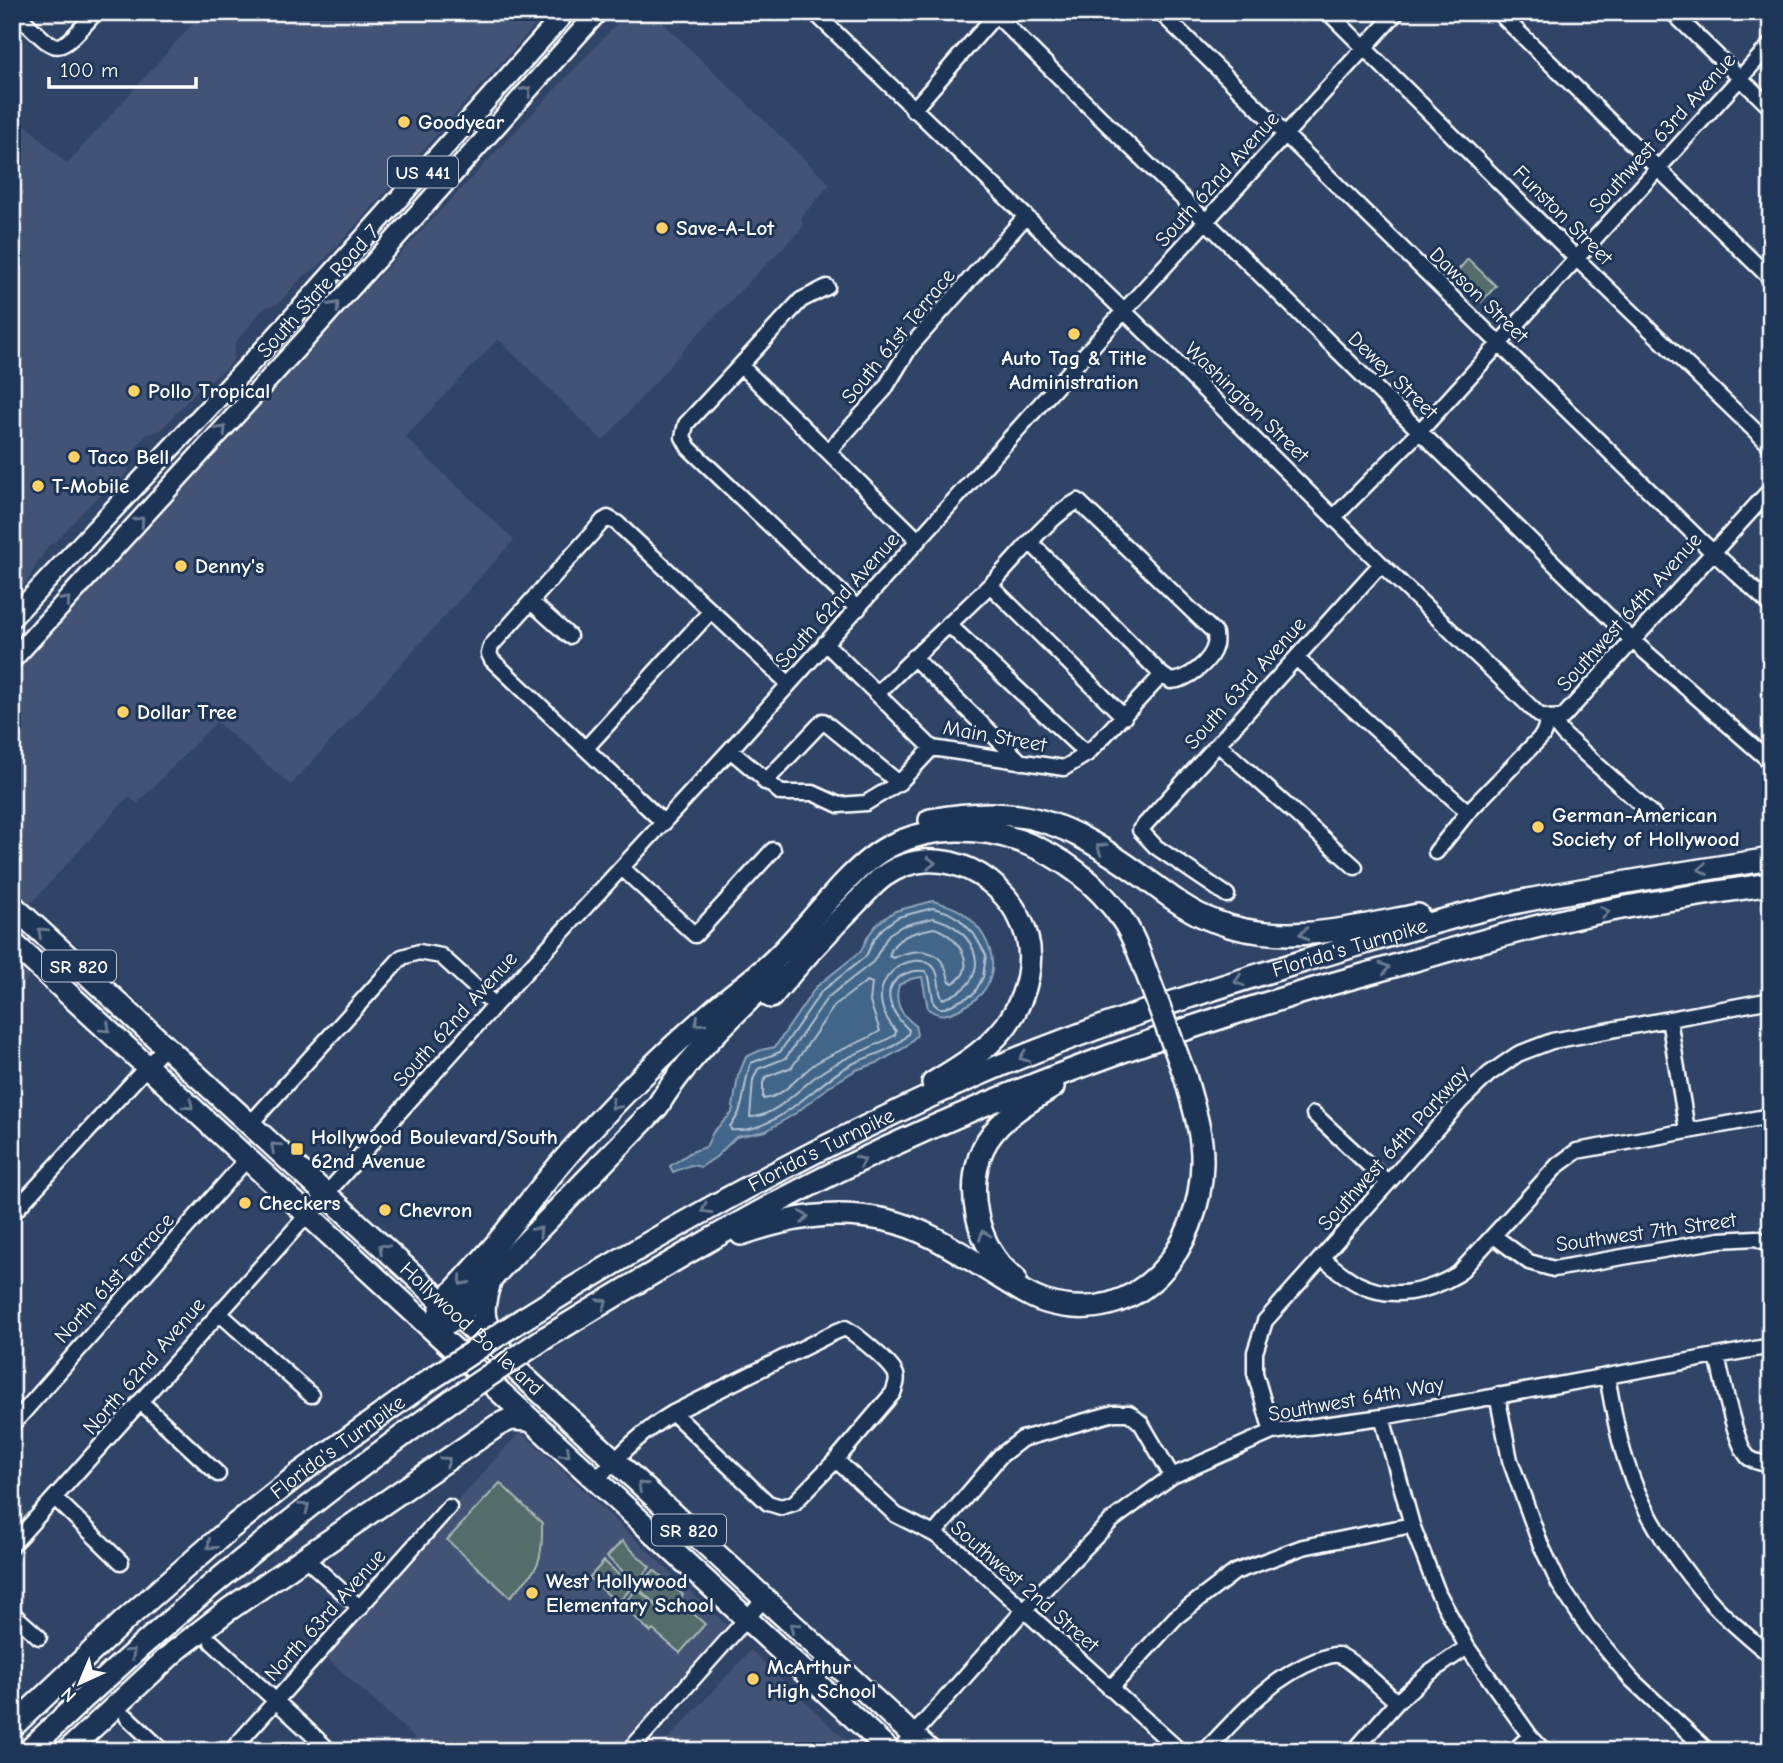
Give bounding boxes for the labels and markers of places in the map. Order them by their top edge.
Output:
place label: Goodyear [418,110,505,134]
marker: Goodyear [396,114,412,130]
place label: Save-A-Lot [676,216,775,240]
marker: Save-A-Lot [654,220,670,236]
marker: Auto Tag & Title Administration [1066,326,1082,342]
place label: Auto Tag & Title Administration [1001,346,1147,394]
place label: Pollo Tropical [148,379,270,403]
marker: Pollo Tropical [126,383,142,399]
place label: Taco Bell [88,445,169,469]
marker: Taco Bell [66,449,82,465]
place label: T-Mobile [52,474,129,498]
marker: T-Mobile [30,478,46,494]
place label: Denny's [195,554,264,578]
marker: Denny's [173,558,189,574]
place label: Dollar Tree [137,700,237,724]
marker: Dollar Tree [115,704,131,720]
place label: German-American Society of Hollywood [1552,803,1740,851]
marker: German-American Society of Hollywood [1530,819,1546,835]
place label: Hollywood Boulevard/South 62nd Avenue [311,1125,558,1173]
marker: Hollywood Boulevard/South 62nd Avenue [289,1141,305,1157]
place label: Checkers [259,1191,341,1215]
marker: Checkers [237,1195,253,1211]
place label: Chevron [399,1198,472,1222]
marker: Chevron [377,1202,393,1218]
place label: West Hollywood Elementary School [546,1569,714,1617]
marker: West Hollywood Elementary School [524,1585,540,1601]
place label: McArthur High School [767,1655,876,1703]
marker: McArthur High School [745,1671,761,1687]

